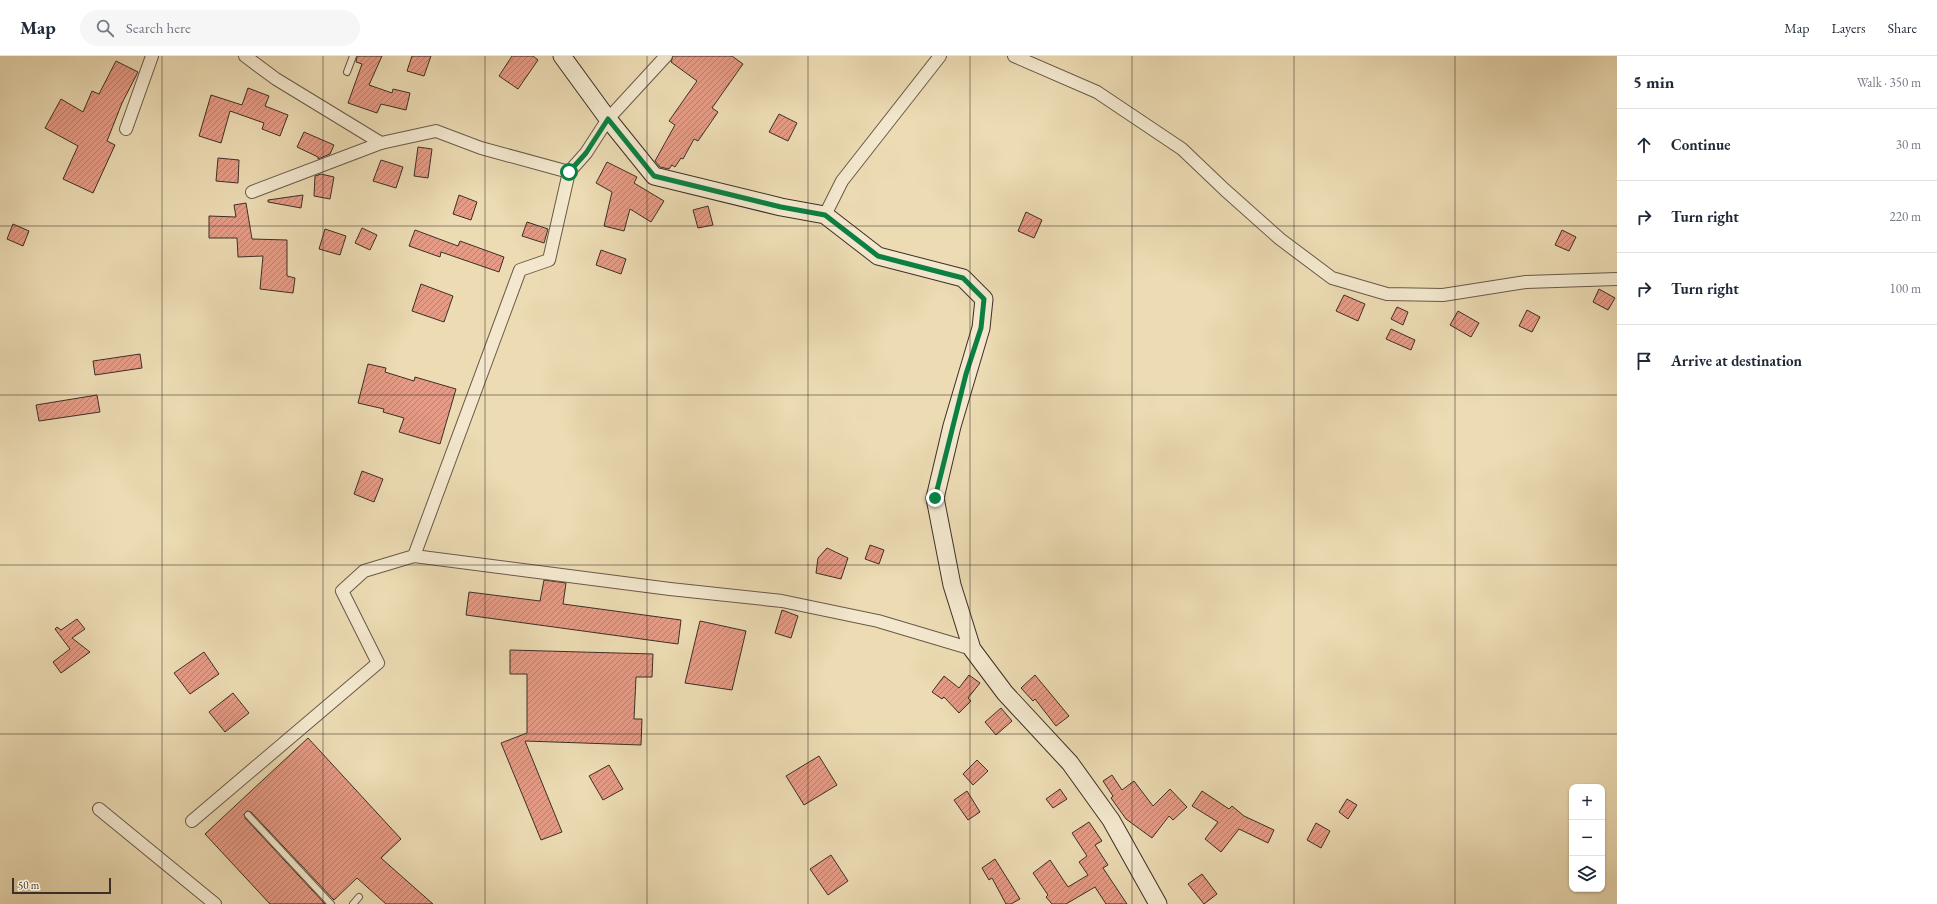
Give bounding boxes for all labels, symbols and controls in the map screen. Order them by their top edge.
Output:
search box [80,10,360,46]
text: Map [20,15,56,40]
icon: search [94,17,116,39]
text: Search here [126,18,191,37]
text: Map [1784,19,1809,37]
text: Layers [1831,19,1866,37]
text: Share [1888,19,1917,37]
text: 5 min [1633,71,1674,93]
text: Walk · 350 m [1857,74,1921,91]
icon: ahead [1633,134,1655,156]
text: Continue [1671,135,1731,154]
text: 30 m [1896,136,1921,153]
route start [560,163,578,181]
icon: right [1633,206,1655,228]
text: Turn right [1671,207,1739,226]
text: 220 m [1890,208,1921,225]
icon: right [1633,278,1655,300]
text: Turn right [1671,279,1739,298]
text: 100 m [1890,280,1921,297]
icon: arrive [1633,350,1655,372]
text: Arrive at destination [1671,351,1802,370]
route end [926,489,944,507]
map controls [1569,784,1605,892]
button: + [1569,784,1605,820]
button: − [1569,820,1605,856]
button: layers [1569,856,1605,892]
scale bar [12,876,111,895]
text: 50 m [18,878,39,892]

